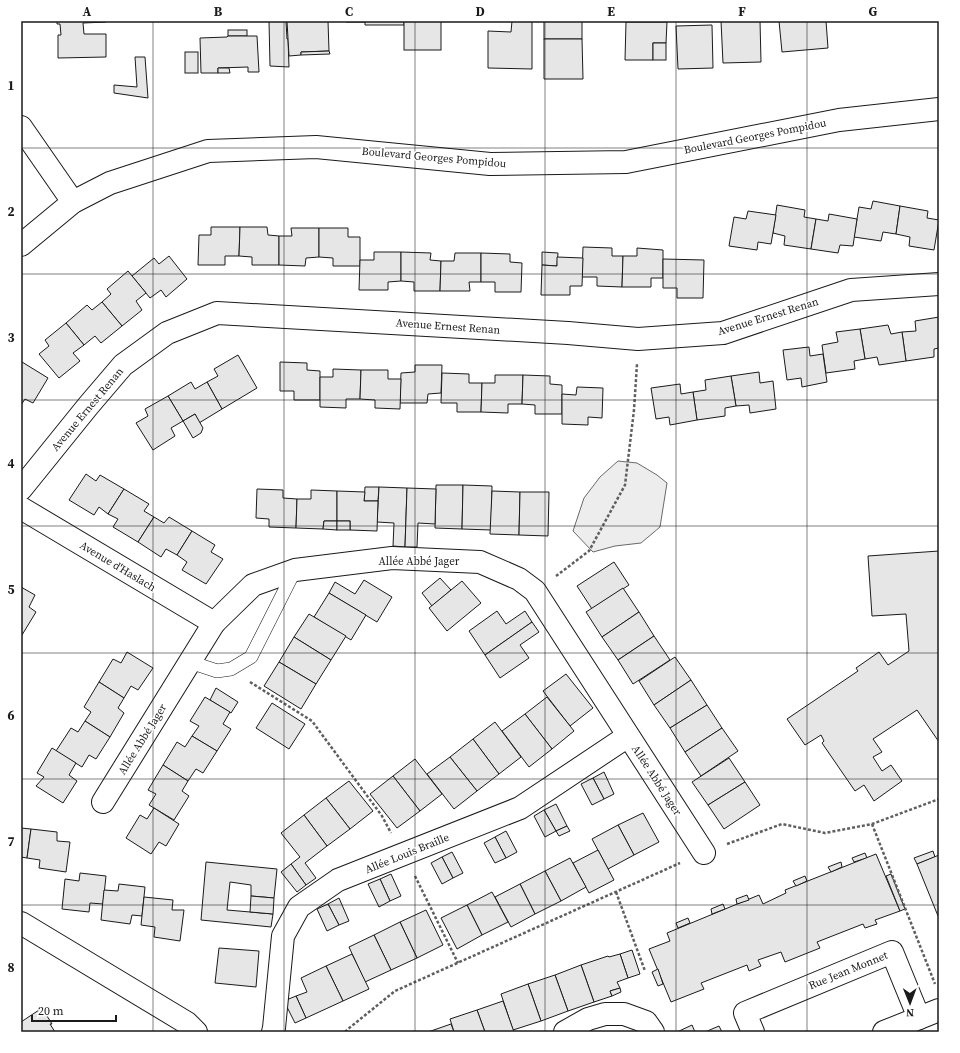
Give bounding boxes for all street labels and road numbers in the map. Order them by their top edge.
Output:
street label: Boulevard Georges Pompidou [683,115,828,158]
street label: Boulevard Georges Pompidou [361,144,507,171]
street label: Avenue Ernest Renan [716,294,821,339]
street label: Avenue Ernest Renan [395,315,501,338]
street label: Avenue Ernest Renan [48,364,127,454]
street label: Avenue d'Haslach [77,538,159,595]
street label: Allée Abbé Jager [379,554,460,569]
street label: Allée Abbé Jager [115,701,170,778]
street label: Allée Abbé Jager [628,742,685,819]
street label: Allée Louis Braille [363,830,452,877]
street label: Rue Jean Monnet [806,948,890,993]

